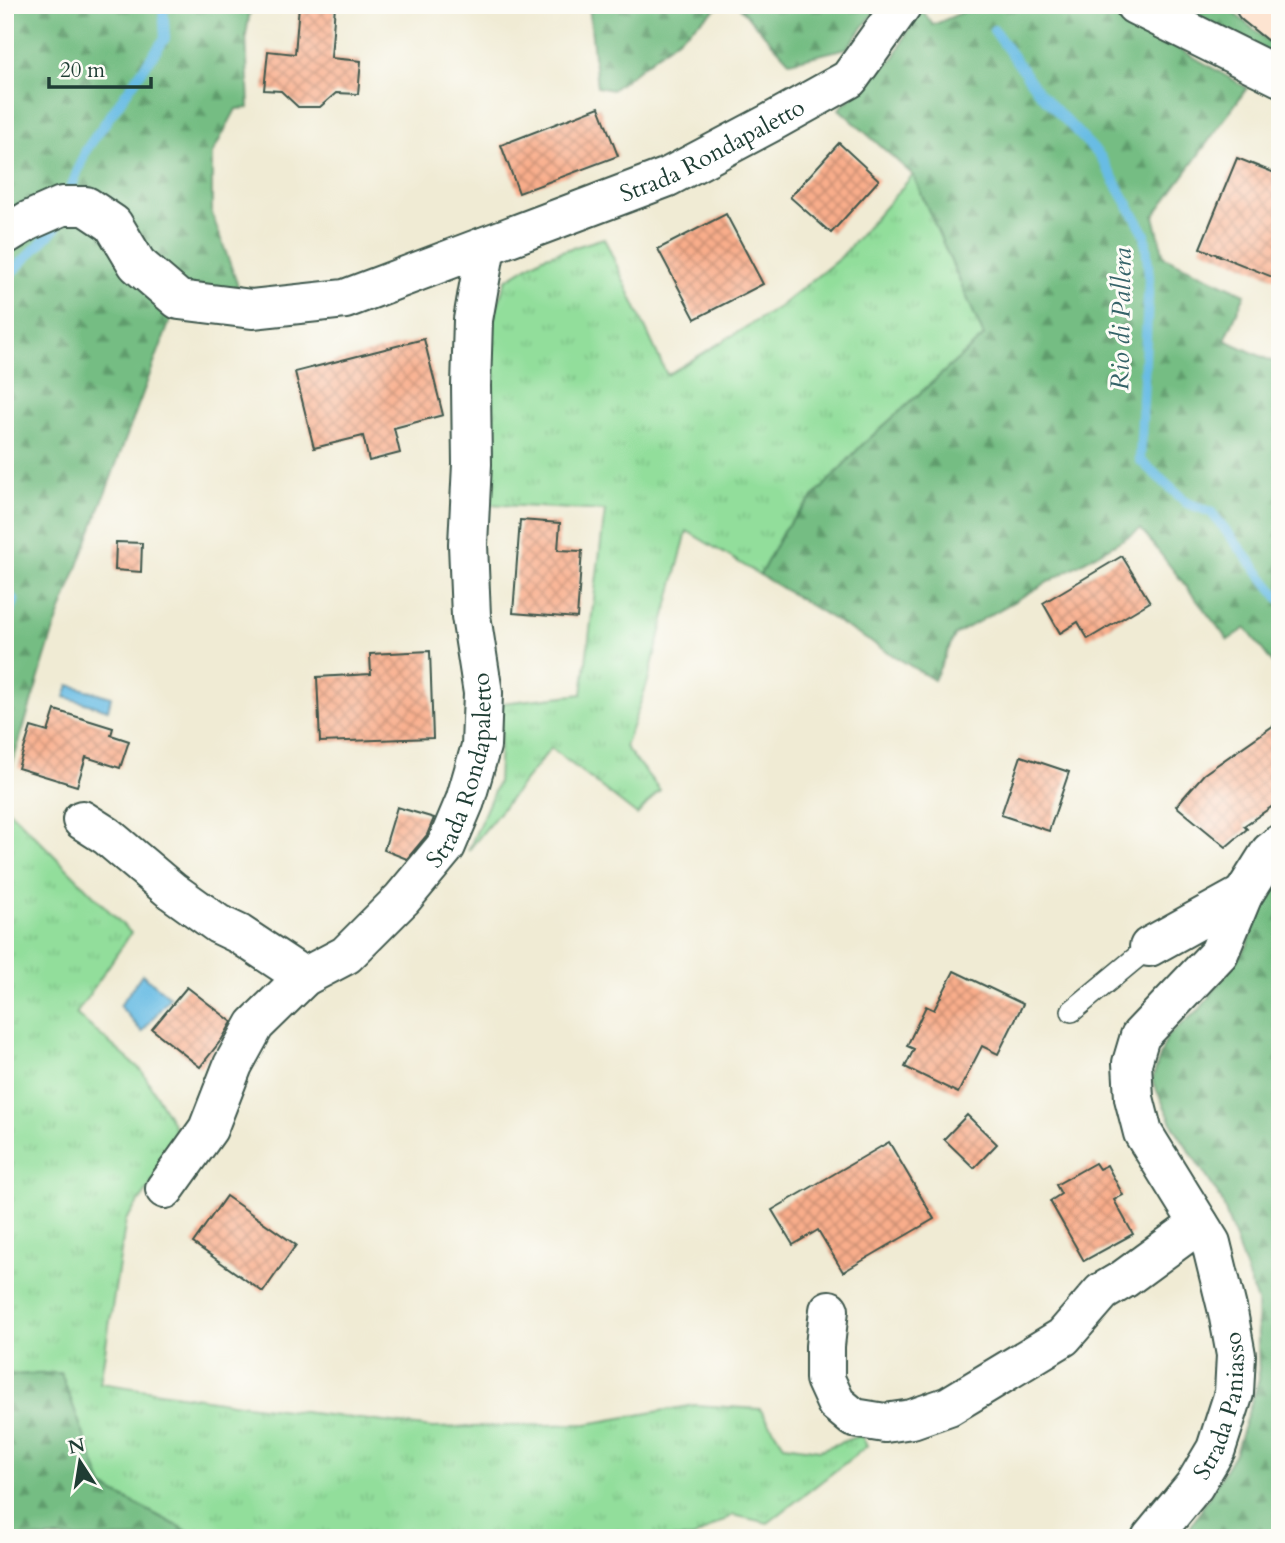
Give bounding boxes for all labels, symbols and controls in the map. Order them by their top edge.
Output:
scale bar [49,46,150,90]
text: 20 m [60,56,105,85]
street label: Strada Rondapaletto [615,90,811,210]
water label: Rio di Pallera [1102,247,1140,391]
street label: Strada Rondapaletto [418,671,499,875]
street label: Strada Paniasso [1185,1329,1253,1486]
north arrow [46,1428,116,1498]
text: N [66,1432,88,1461]

